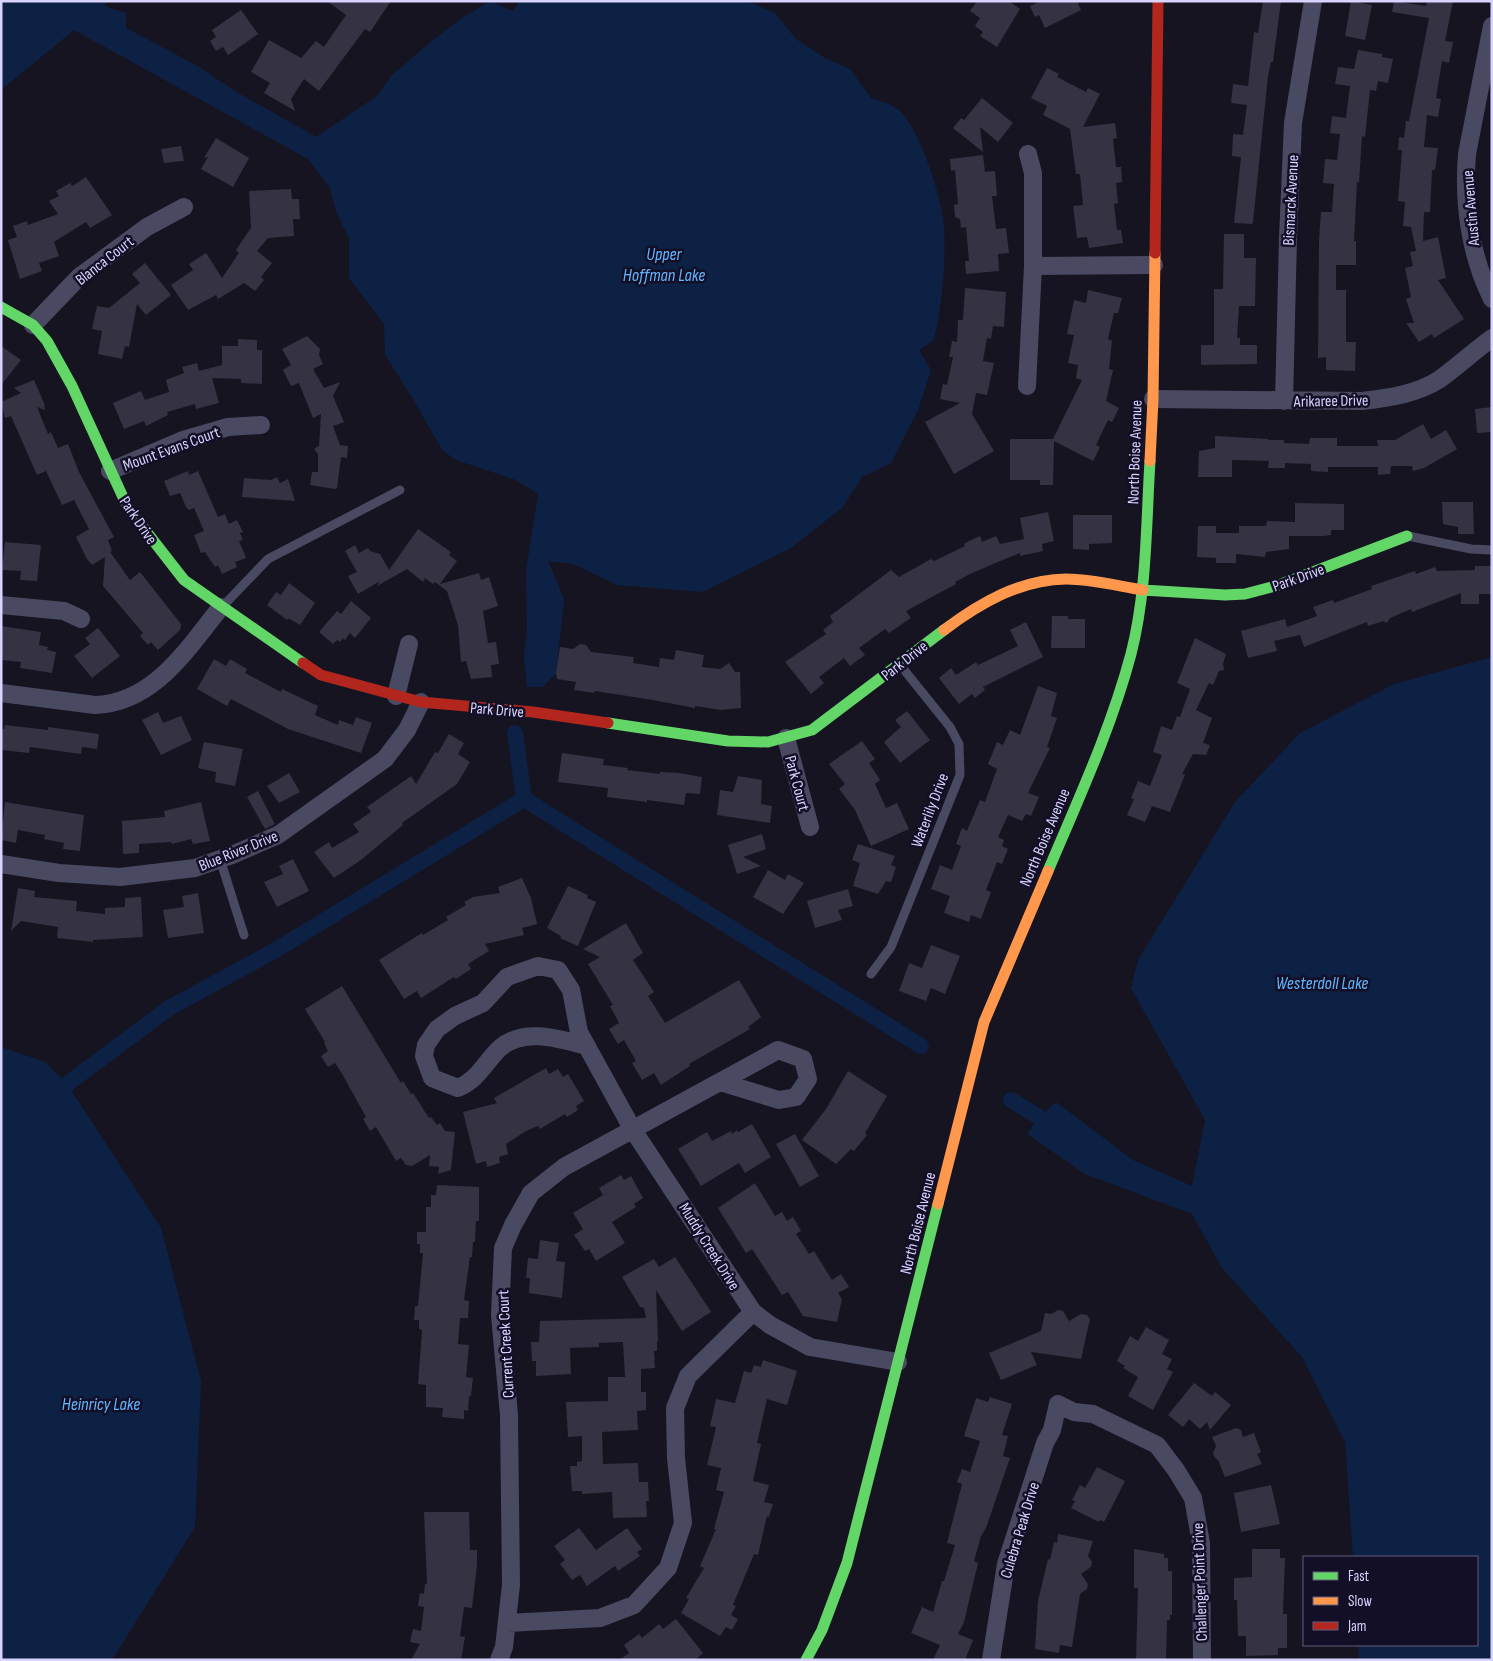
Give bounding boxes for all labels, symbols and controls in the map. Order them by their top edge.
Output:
street label: Bismarck Avenue [1280,154,1303,246]
street label: Austin Avenue [1459,169,1484,247]
street label: Blanca Court [72,233,138,290]
water label: Upper Hoffman Lake [623,244,705,286]
street label: Arikaree Drive [1293,391,1369,412]
street label: North Boise Avenue [1124,400,1147,505]
street label: Mount Evans Court [120,423,223,476]
street label: Park Drive [115,493,161,548]
street label: Park Drive [1270,560,1327,597]
street label: Park Drive [878,637,932,685]
street label: Park Drive [469,699,525,722]
street label: Park Court [780,754,813,813]
street label: Waterlily Drive [908,771,953,850]
street label: North Boise Avenue [1016,786,1075,889]
street label: Blue River Drive [196,827,281,876]
water label: Westerdoll Lake [1276,973,1368,994]
street label: North Boise Avenue [897,1170,940,1276]
street label: Muddy Creek Drive [674,1199,743,1294]
street label: Current Creek Court [494,1289,519,1398]
water label: Heinricy Lake [62,1394,140,1415]
street label: Culebra Peak Drive [997,1480,1044,1581]
street label: Challenger Point Drive [1189,1522,1212,1642]
legend [1303,1556,1478,1646]
text: Fast [1348,1567,1370,1586]
text: Slow [1348,1592,1372,1611]
text: Jam [1347,1617,1366,1636]

